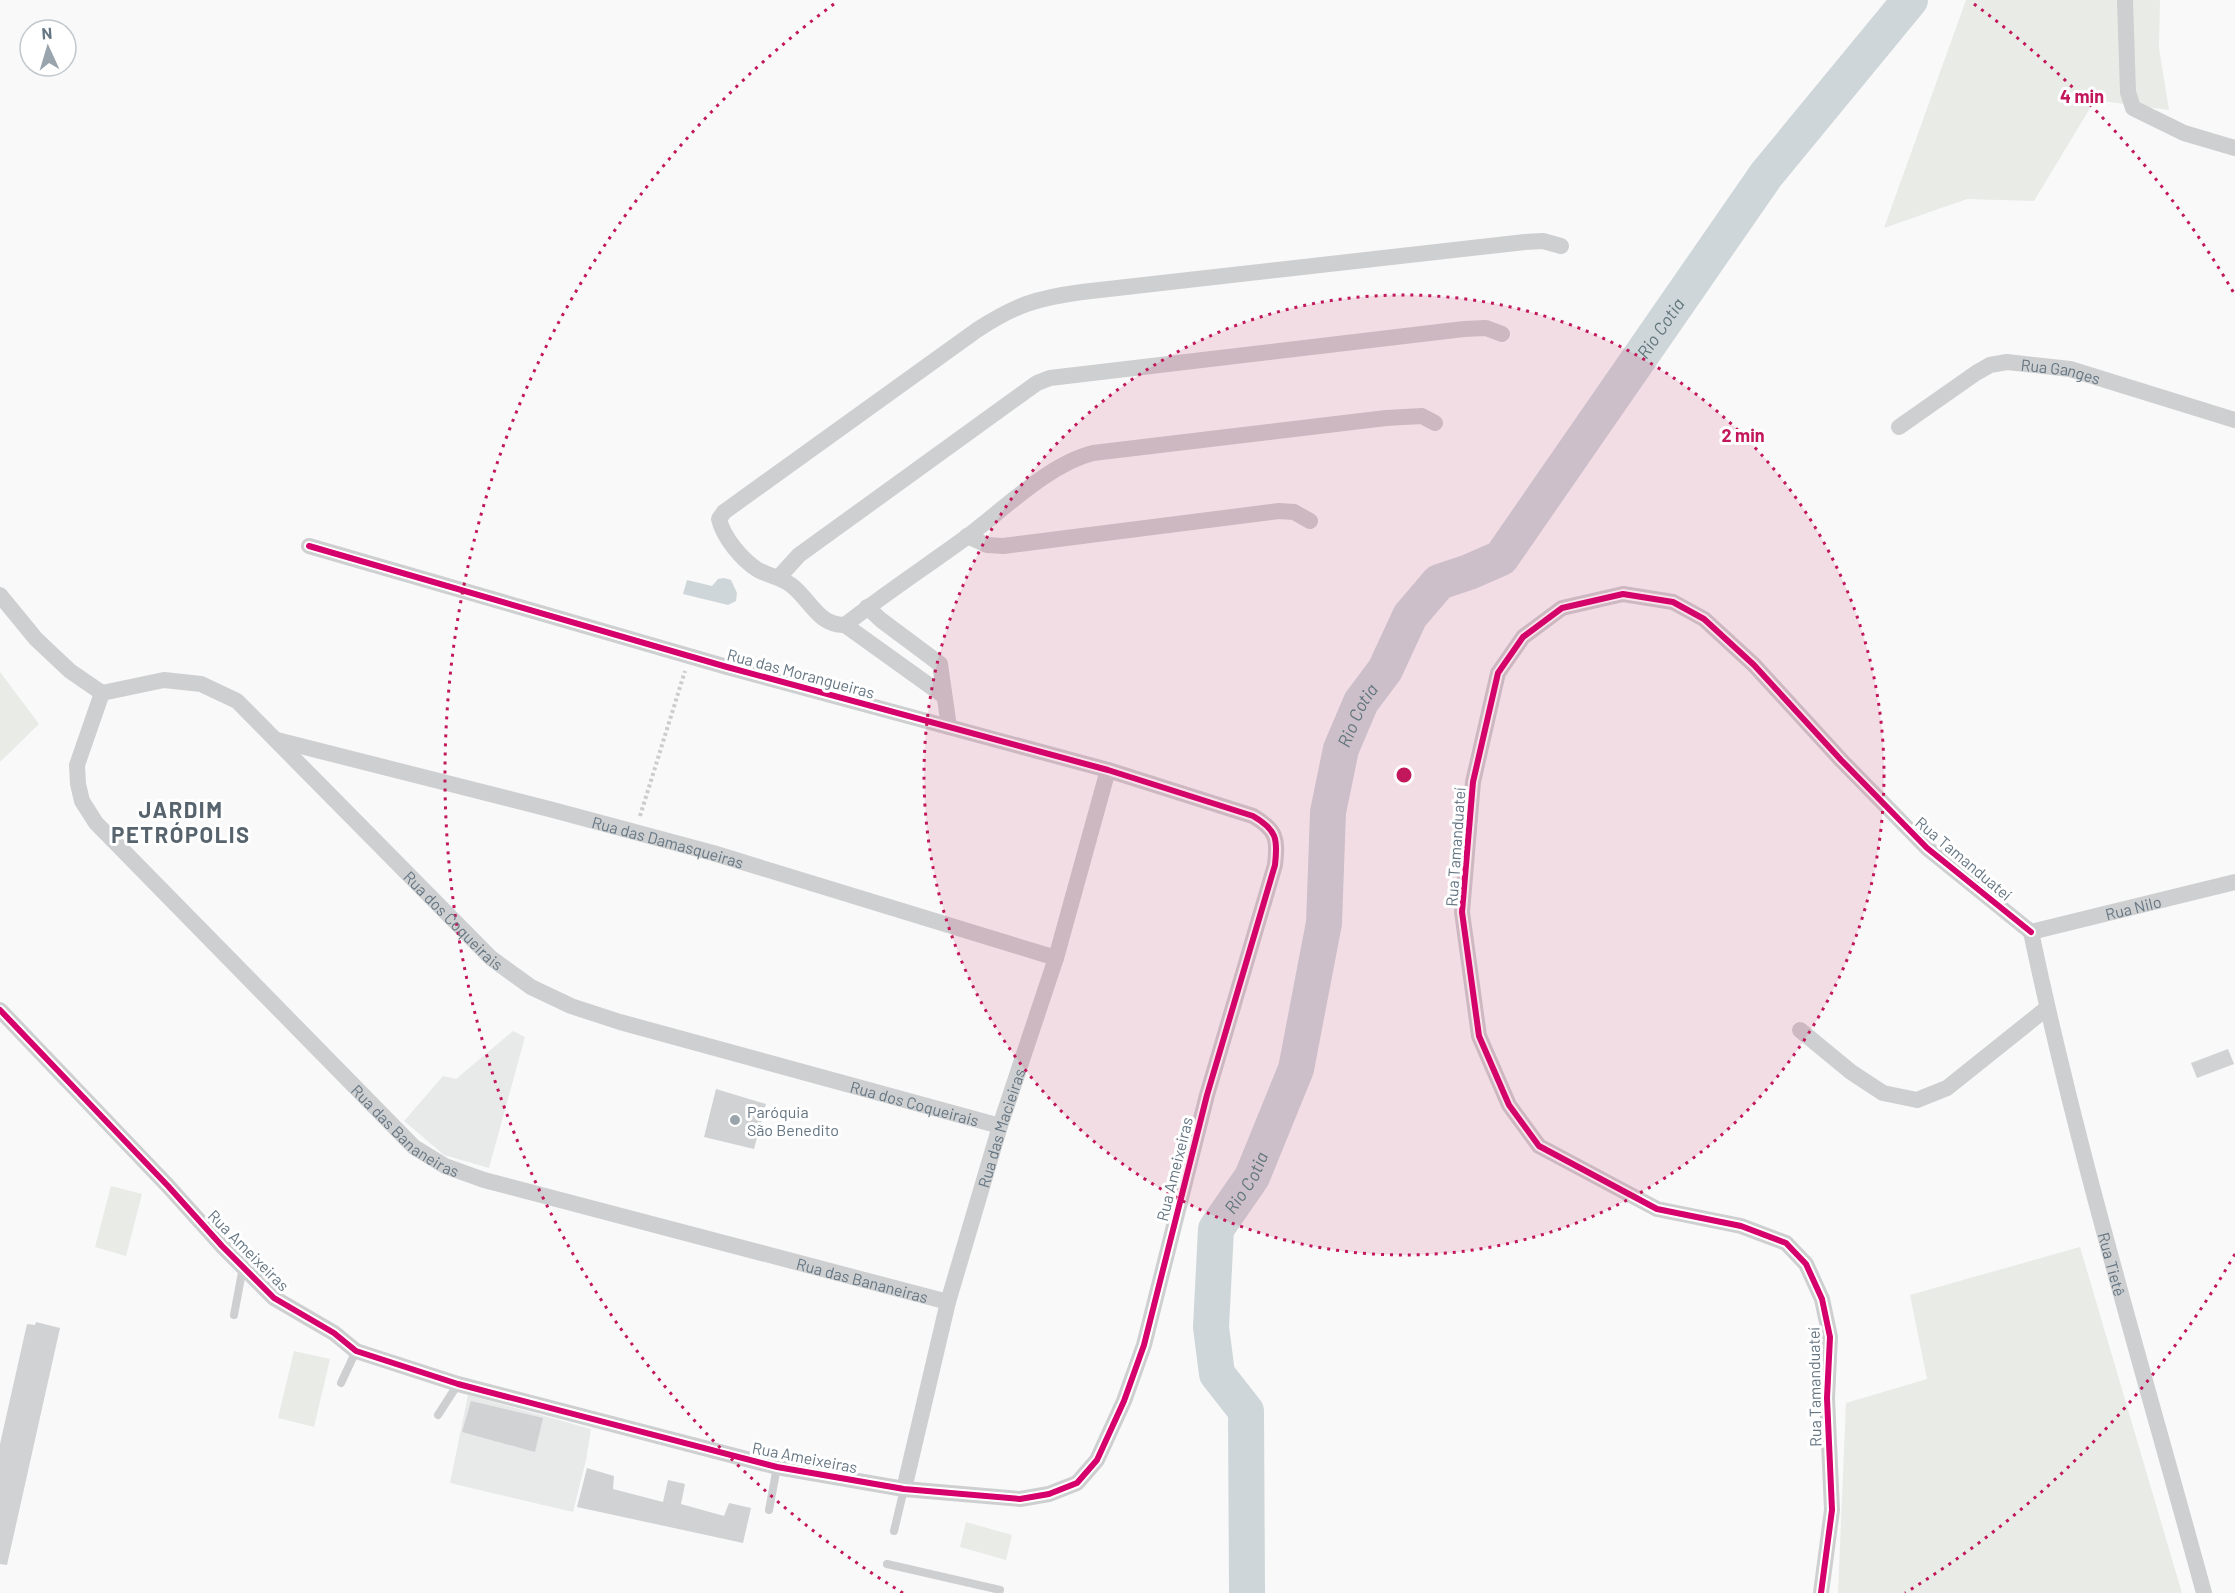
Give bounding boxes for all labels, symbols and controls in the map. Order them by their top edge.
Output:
north arrow [18,18,78,78]
text: N [41,23,53,42]
text: 4 min [2060,85,2104,107]
water label: Rio Cotia [1632,294,1689,362]
street label: Rua Ganges [2020,354,2103,387]
text: 2 min [1721,424,1765,446]
street label: Rua das Morangueiras [725,644,877,702]
water label: Rio Cotia [1332,679,1382,750]
centre of rings [1394,765,1414,785]
street label: Rua Tamanduateí [1441,786,1469,907]
district label: JARDIM PETRÓPOLIS [111,796,251,847]
street label: Rua das Damasqueiras [590,811,746,871]
street label: Rua Tamanduateí [1912,812,2016,904]
street label: Rua dos Coqueirais [400,866,507,973]
street label: Rua Nilo [2103,891,2163,923]
street label: Rua das Macieiras [973,1066,1028,1190]
street label: Rua dos Coqueirais [848,1076,981,1129]
street label: Rua das Bananeiras [348,1080,462,1180]
place label: Paróquia São Benedito [747,1102,839,1139]
marker: Paróquia São Benedito [728,1113,742,1127]
street label: Rua Ameixeiras [1152,1115,1196,1223]
water label: Rio Cotia [1219,1148,1272,1218]
street label: Rua Ameixeiras [205,1206,293,1294]
street label: Rua Tietê [2095,1230,2131,1298]
street label: Rua das Bananeiras [795,1253,930,1306]
street label: Rua Tamanduateí [1803,1326,1825,1447]
street label: Rua Ameixeiras [751,1437,859,1477]

